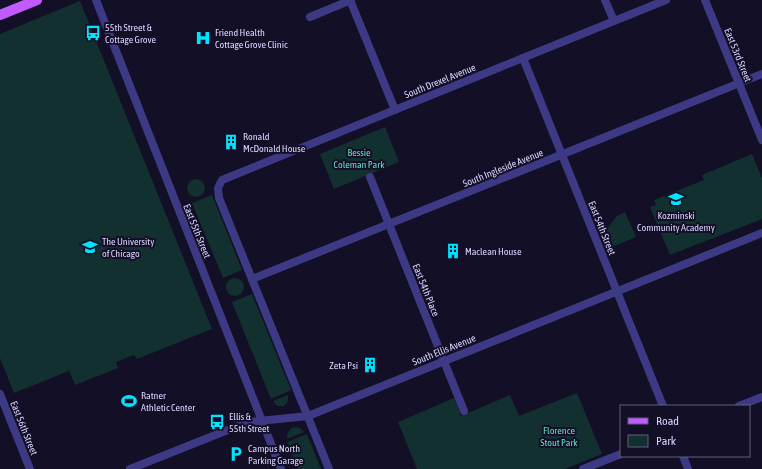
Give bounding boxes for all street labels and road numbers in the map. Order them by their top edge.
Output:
street label: East 53rd Street [722,26,754,84]
street label: South Drexel Avenue [403,61,478,100]
street label: South Ingleside Avenue [461,147,545,189]
street label: East 54th Street [586,199,618,257]
street label: East 55th Street [181,202,213,260]
street label: East 54th Place [410,262,442,318]
street label: South Ellis Avenue [411,332,478,368]
street label: East 56th Street [8,399,40,457]

